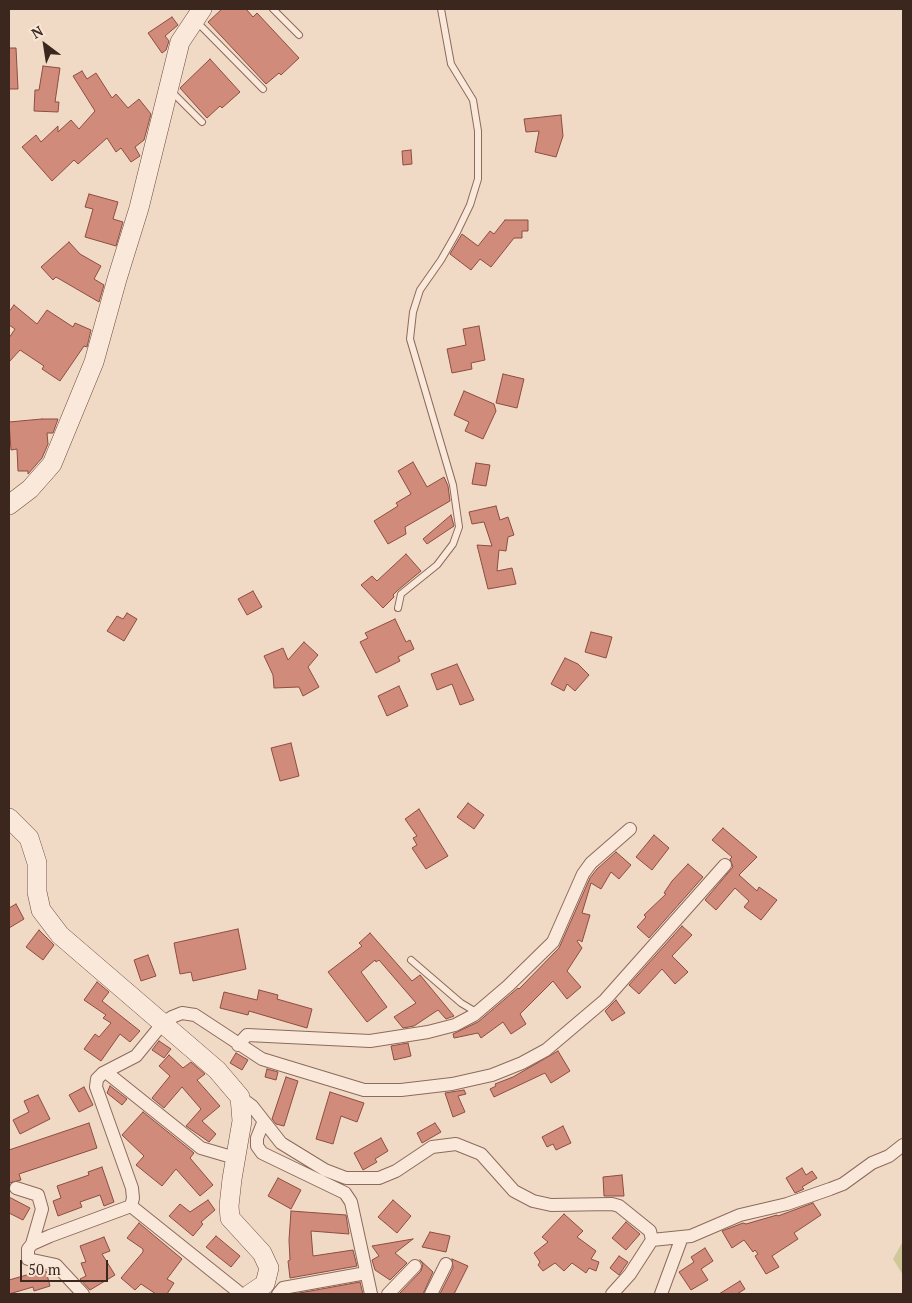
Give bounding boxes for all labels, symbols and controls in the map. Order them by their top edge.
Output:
north arrow [20,20,70,70]
text: N [28,21,46,43]
scale bar [22,1250,110,1282]
text: 50 m [28,1259,61,1279]

